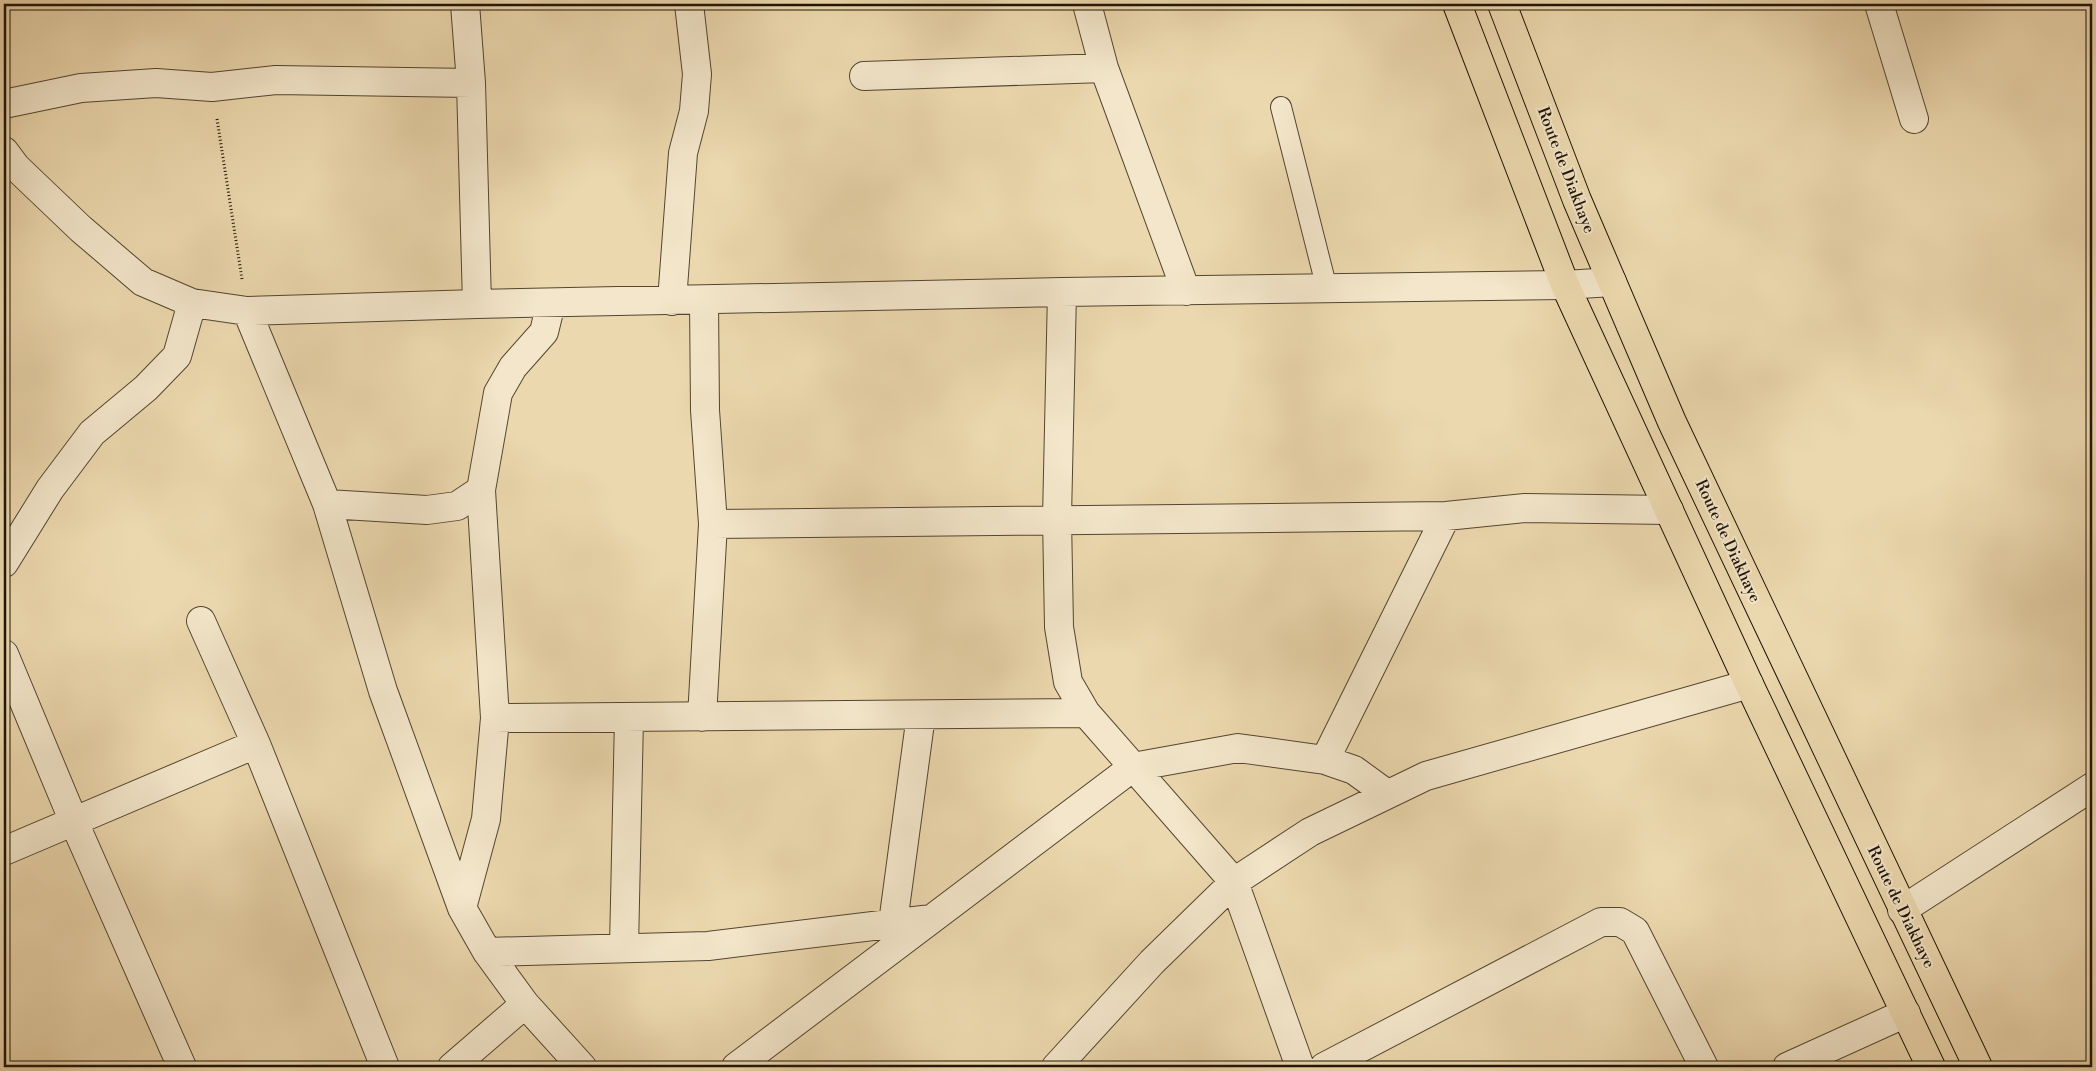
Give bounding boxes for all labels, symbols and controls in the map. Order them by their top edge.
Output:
street label: Route de Diakhaye [1533,104,1599,236]
street label: Route de Diakhaye [1691,476,1765,606]
street label: Route de Diakhaye [1863,843,1939,971]

